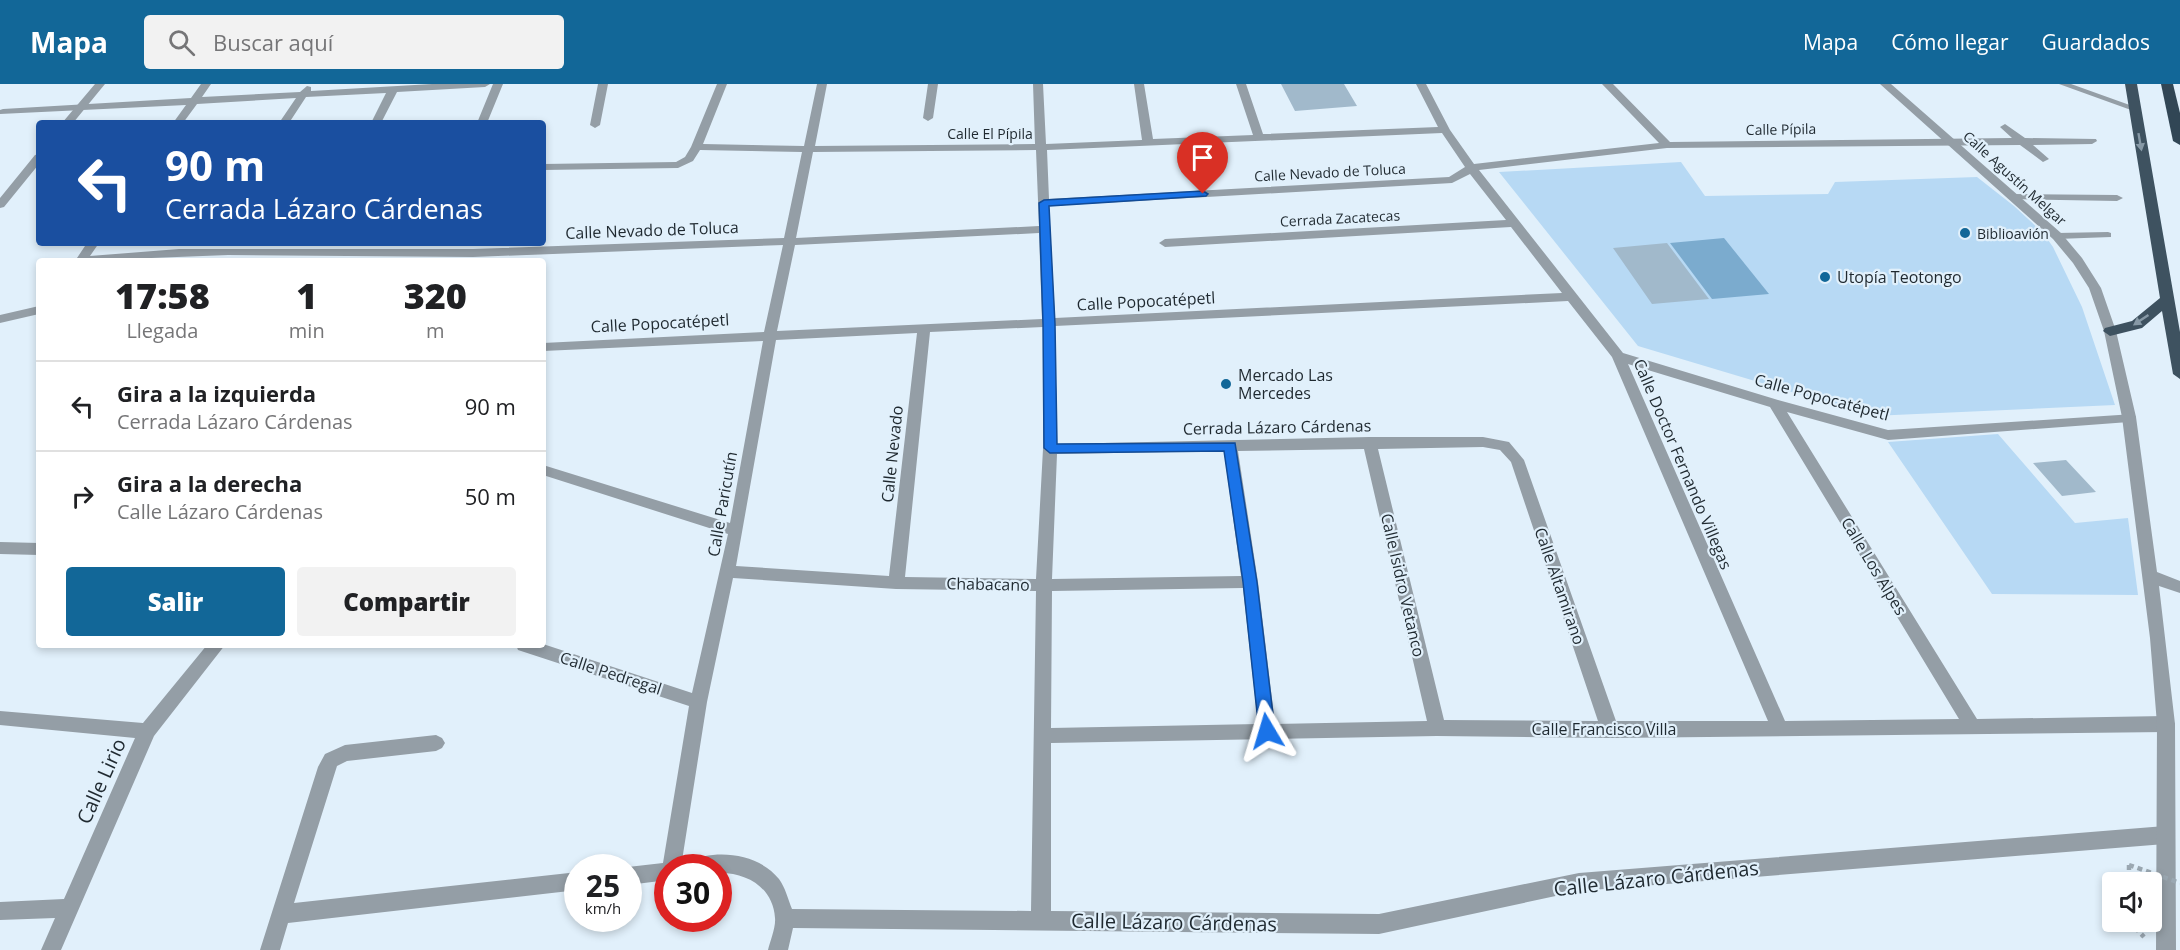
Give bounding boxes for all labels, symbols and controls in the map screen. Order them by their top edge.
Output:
search box [144,15,564,69]
text: Mapa [30,23,108,61]
icon: search [165,26,198,59]
text: Buscar aquí [213,27,333,57]
text: Mapa [1803,28,1858,56]
text: Cómo llegar [1891,28,2009,56]
text: Guardados [2042,28,2150,56]
street label: Calle Pípila [1746,119,1816,139]
street label: Calle El Pípila [947,124,1033,143]
street label: Calle Agustín Melgar [1959,127,2071,230]
pin [1177,132,1228,194]
one-way arrow [2136,132,2145,151]
text: 90 m [165,136,265,193]
icon: arrive [1186,141,1219,174]
icon: left [66,144,144,222]
street label: Calle Nevado de Toluca [1254,159,1406,185]
text: Cerrada Lázaro Cárdenas [165,190,483,227]
street label: Cerrada Zacatecas [1279,205,1401,231]
street label: Calle Nevado de Toluca [565,216,739,244]
place label: Biblioavión [1977,224,2049,243]
marker: Biblioavión [1958,226,1972,240]
place label: Utopía Teotongo [1837,266,1962,288]
marker: Utopía Teotongo [1818,270,1832,284]
text: 17:58 [115,271,210,320]
text: 1 [296,271,317,320]
text: 320 [404,271,467,320]
street label: Calle Popocatépetl [1076,286,1216,316]
street label: Calle Popocatépetl [590,308,730,338]
one-way arrow [2133,314,2149,326]
text: Llegada [126,317,198,344]
text: min [289,317,325,344]
text: m [426,317,445,344]
street label: Calle Doctor Fernando Villegas [1629,355,1737,573]
place label: Mercado Las Mercedes [1238,364,1333,404]
street label: Calle Popocatépetl [1752,368,1892,426]
marker: Mercado Las Mercedes [1219,377,1233,391]
text: Gira a la izquierda [117,378,316,408]
icon: left [66,390,99,423]
text: 90 m [465,391,516,421]
street label: Calle Nevado [876,404,908,504]
text: Cerrada Lázaro Cárdenas [117,408,353,435]
street label: Cerrada Lázaro Cárdenas [1183,414,1371,440]
street label: Calle Paricutín [702,450,742,558]
text: Gira a la derecha [117,468,302,498]
icon: right [66,480,99,513]
text: 50 m [465,481,516,511]
text: Calle Lázaro Cárdenas [117,498,323,525]
street label: Calle Isidro Vetanco [1376,511,1430,659]
street label: Calle Los Alpes [1836,513,1912,619]
street label: Calle Altamirano [1530,524,1590,648]
button: Salir [66,567,285,636]
button: Compartir [297,567,516,636]
street label: Chabacano [946,572,1030,596]
street label: Calle Pedregal [557,646,665,700]
position arrow [1235,699,1299,763]
street label: Calle Francisco Villa [1531,718,1677,740]
street label: Calle Lirio [70,734,132,828]
speed limit sign: 30 [654,854,732,932]
street label: Calle Lázaro Cárdenas [1552,854,1760,902]
text: 25 [586,865,620,906]
map controls [2102,872,2162,932]
button: sound [2102,872,2162,932]
text: km/h [585,898,621,918]
street label: Calle Lázaro Cárdenas [1071,907,1277,937]

